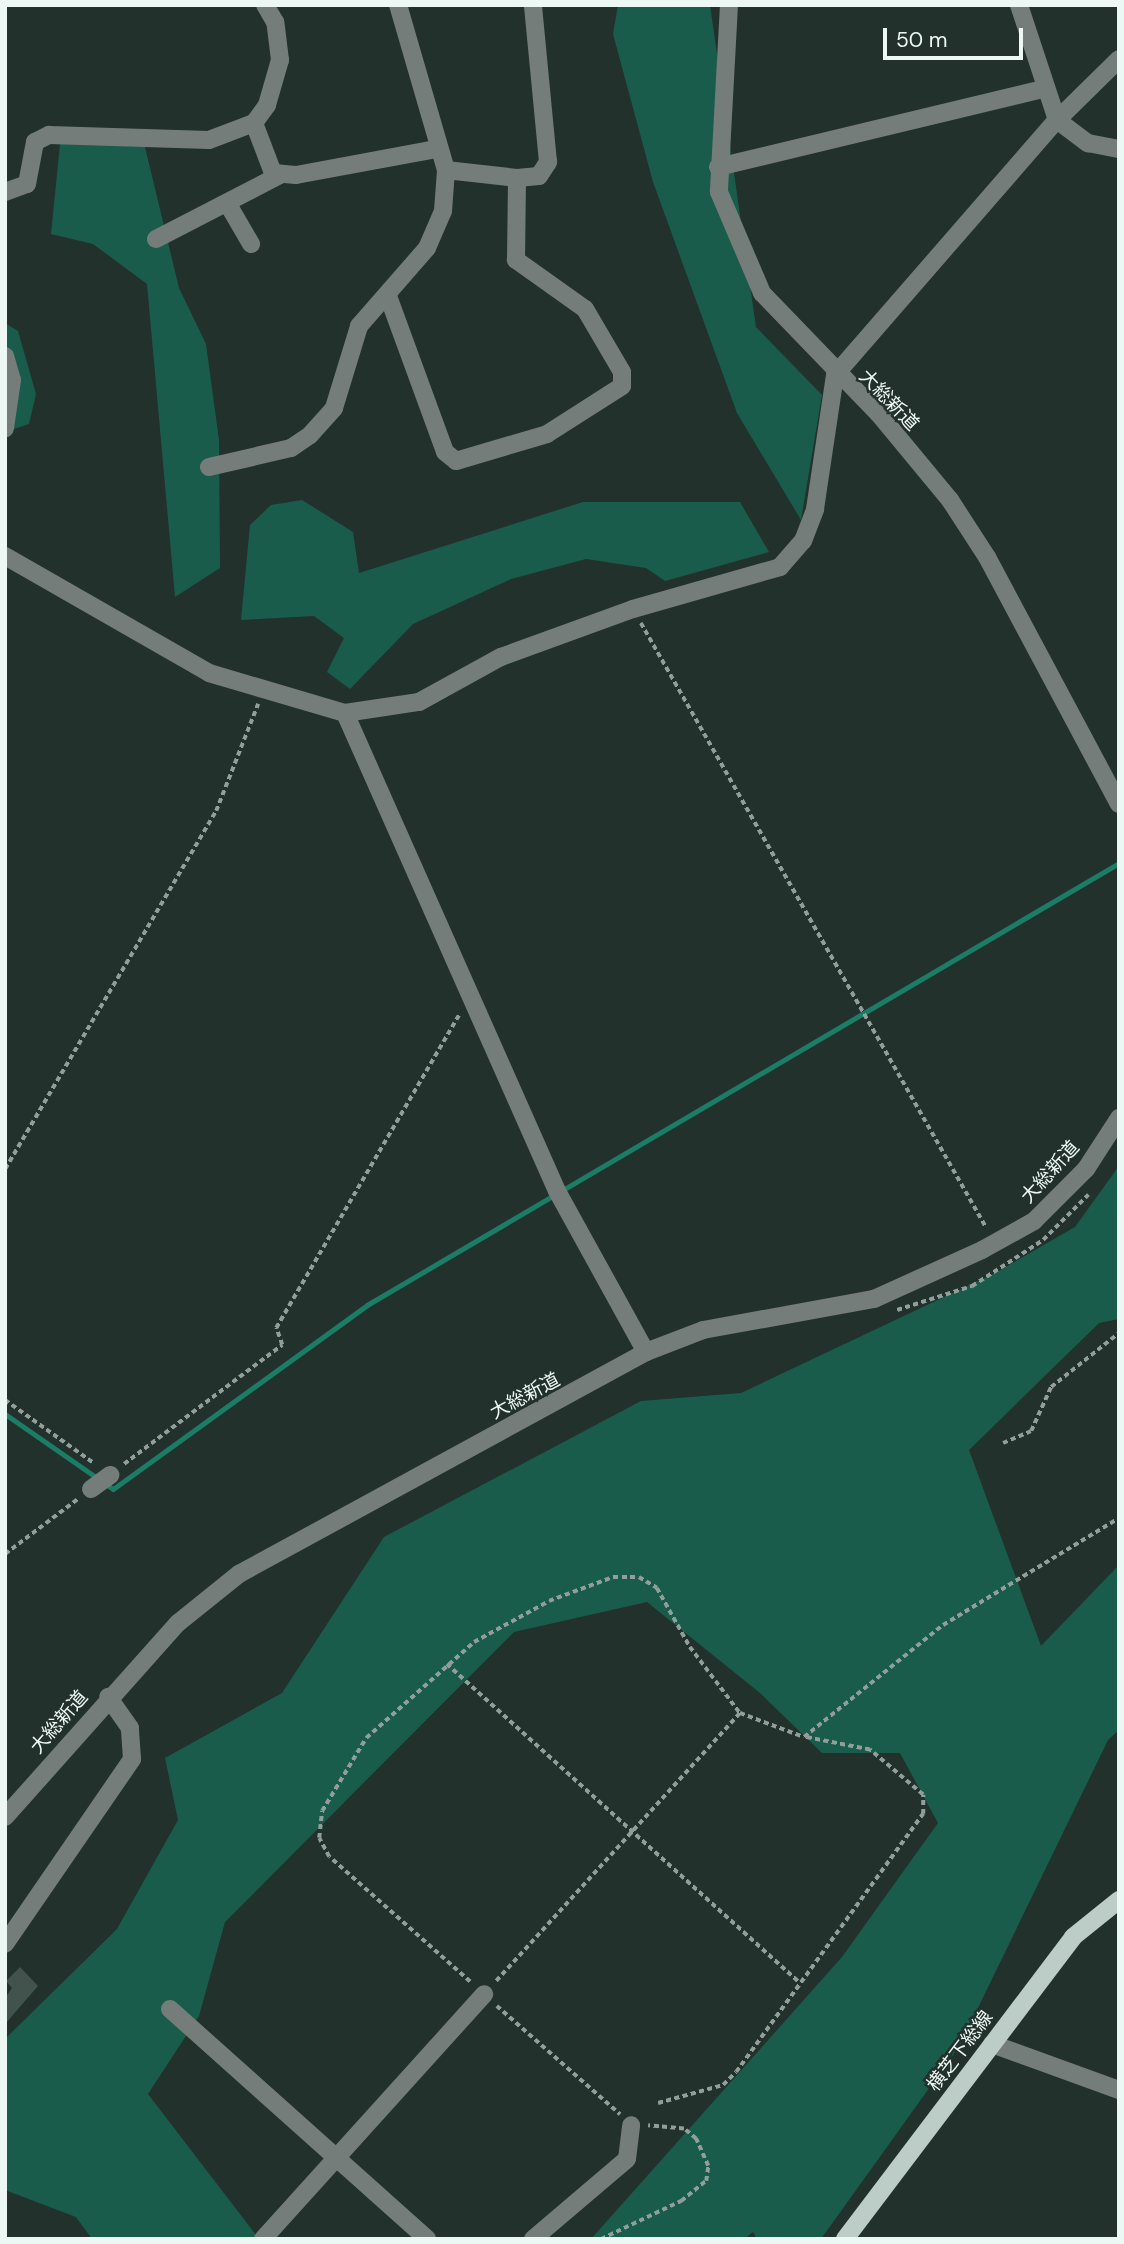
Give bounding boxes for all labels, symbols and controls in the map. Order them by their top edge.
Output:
scale bar [886,14,1026,58]
text: 50 m [896,26,947,54]
street label: 大総新道 [854,365,924,435]
street label: 大総新道 [1016,1136,1084,1208]
street label: 大総新道 [486,1368,564,1424]
street label: 大総新道 [25,1686,93,1758]
street label: 横芝下総線 [922,2006,998,2096]

